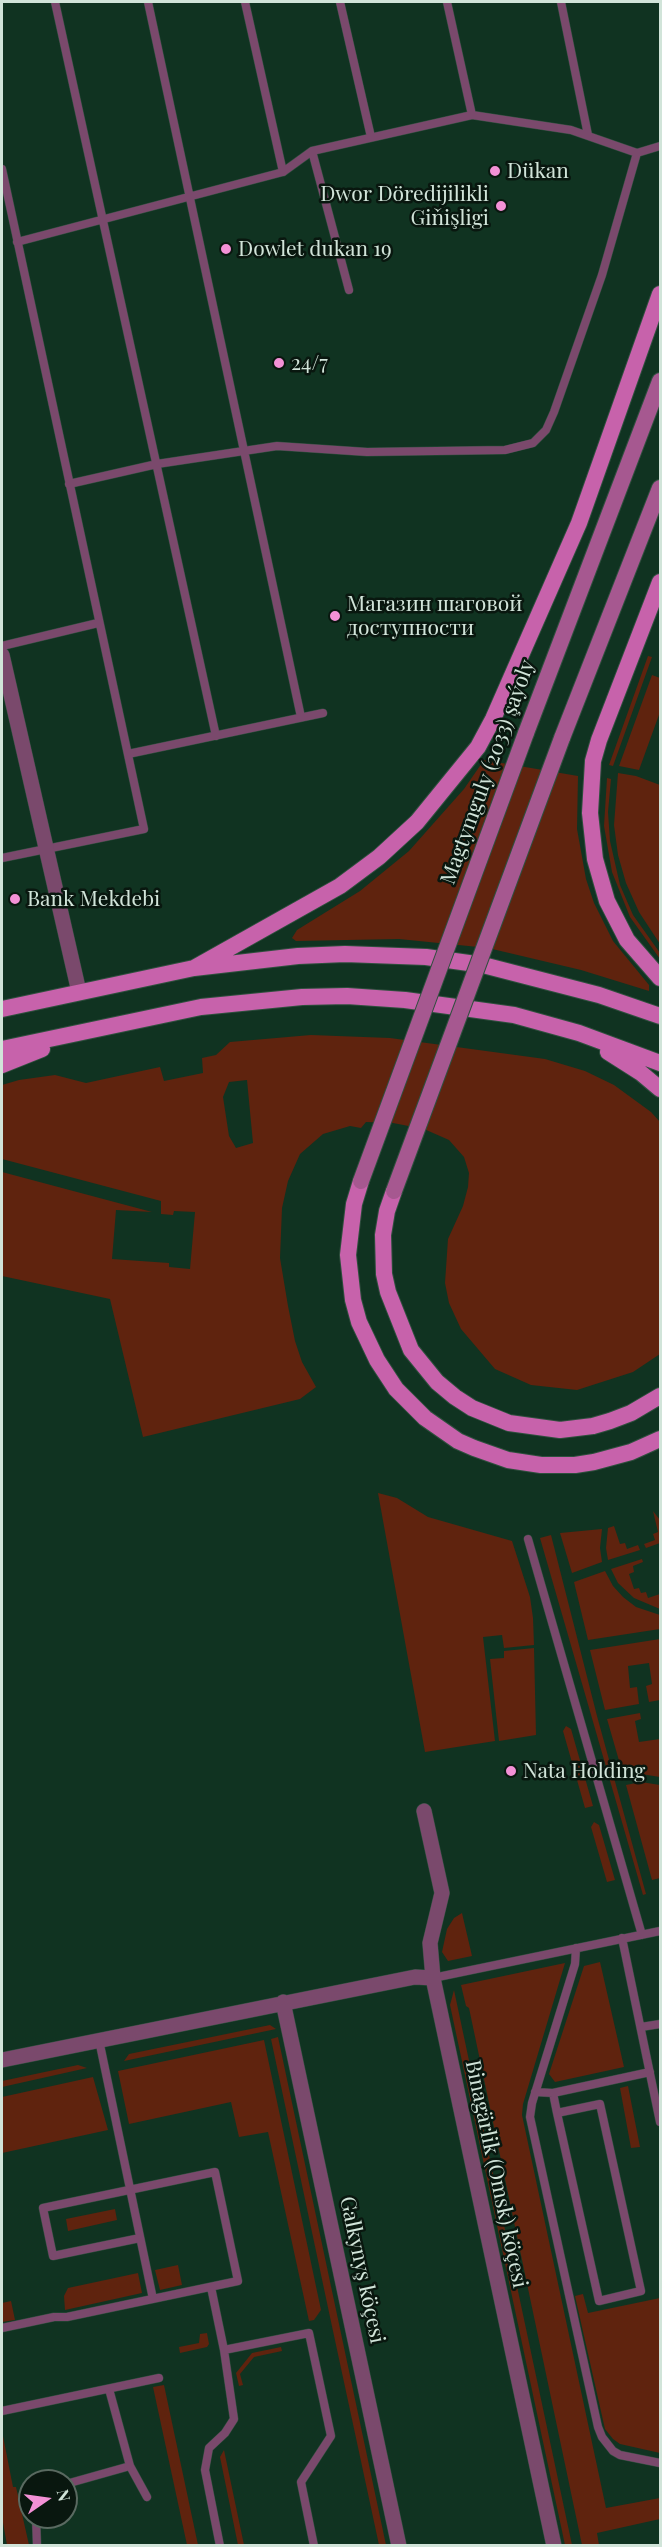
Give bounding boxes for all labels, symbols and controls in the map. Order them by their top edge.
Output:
place label: Dükan [507,158,569,184]
marker: Dükan [488,164,502,178]
place label: Dwor Döredijilikli Giňişligi [320,181,489,231]
marker: Dwor Döredijilikli Giňişligi [494,199,508,213]
place label: Dowlet dukan 19 [238,236,392,262]
marker: Dowlet dukan 19 [219,242,233,256]
place label: 24/7 [291,350,328,376]
marker: 24/7 [272,356,286,370]
place label: Магазин шаговой доступности [347,591,522,641]
marker: Магазин шаговой доступности [328,609,342,623]
street label: Magtymguly (2033) şaýoly [436,656,540,888]
place label: Bank Mekdebi [27,886,160,912]
marker: Bank Mekdebi [8,892,22,906]
place label: Nata Holding [523,1758,645,1784]
marker: Nata Holding [504,1764,518,1778]
street label: Binagärlik (Omsk) köçesi [460,2058,532,2290]
street label: Galkynyş köçesi [334,2194,390,2346]
north arrow [18,2469,78,2529]
text: N [53,2487,76,2503]

